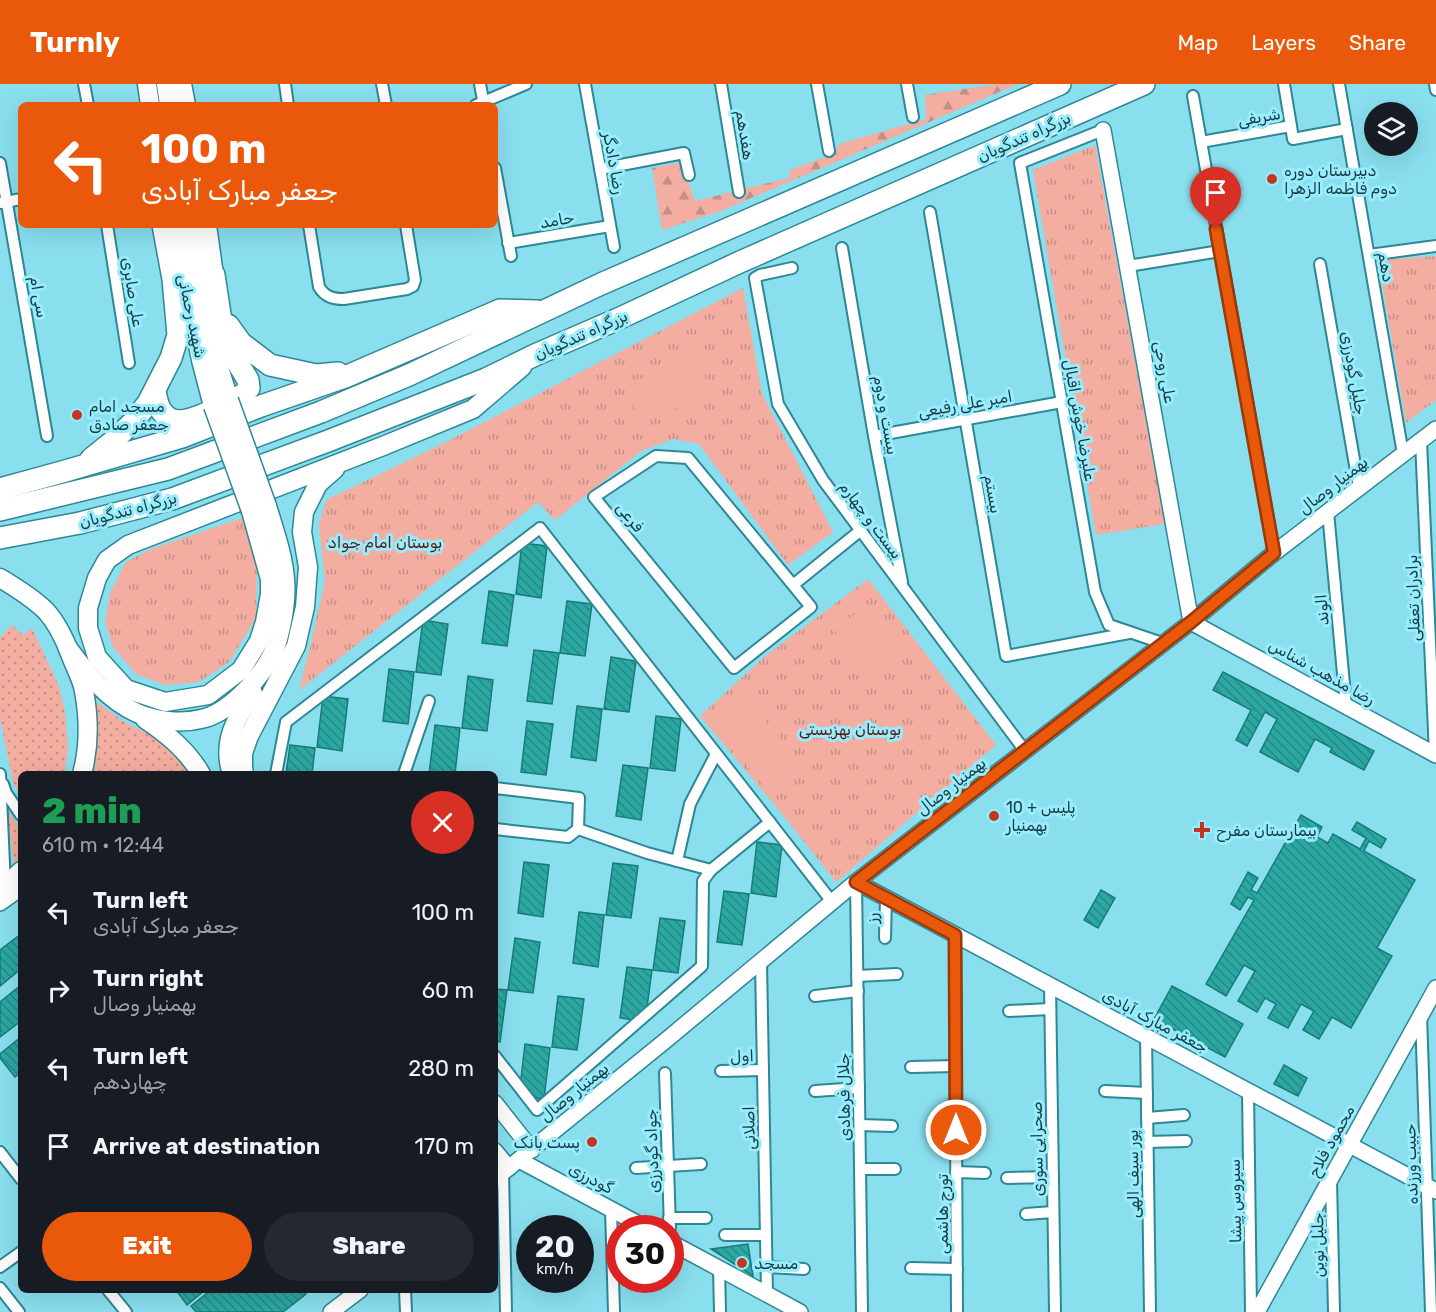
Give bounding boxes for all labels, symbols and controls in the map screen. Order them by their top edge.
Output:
text: Turnly [30,26,120,59]
text: Map [1177,30,1218,55]
text: Layers [1251,30,1316,55]
text: Share [1349,30,1406,55]
map controls [1364,102,1418,156]
button: layers [1364,102,1418,156]
street label: شریفی [1236,104,1282,131]
street label: بزرگراه تندگویان [974,108,1074,167]
street label: هفدهم [731,109,758,162]
text: 100 m [141,124,266,174]
icon: left [42,126,120,204]
street label: رضا دادگر [598,129,629,196]
place label: دبیرستان دوره دوم فاطمه الزهرا [1284,161,1397,199]
pin [1190,167,1241,229]
marker: دبیرستان دوره دوم فاطمه الزهرا [1265,172,1279,186]
text: جعفر مبارک آبادی [141,175,338,207]
icon: arrive [1199,176,1232,209]
street label: حامد [538,208,576,232]
street label: دهم [1373,250,1398,284]
street label: علی صابری [117,256,148,329]
street label: شهید رحمانی [173,272,210,360]
street label: سی ام [25,275,52,319]
street label: بزرگراه تندگویان [531,306,631,365]
street label: جلیل گودرزی [1336,330,1371,416]
street label: علی روحی [1149,339,1180,405]
street label: علیرضا خوش اقبال [1059,358,1100,483]
street label: بیست و دوم [869,374,902,456]
street label: امیر علی رفیعی [916,386,1014,423]
place label: مسجد امام جعفر صادق [89,397,169,435]
marker: مسجد امام جعفر صادق [70,408,84,422]
street label: بهمنیار وصال [1294,452,1372,519]
street label: بیستم [979,473,1006,515]
street label: بیست و چهارم [835,477,906,563]
street label: بزرگراه تندگویان [77,488,179,533]
street label: فرعی [611,498,648,537]
park label: بوستان امام جواد [328,533,442,553]
street label: برادران تعقلی [1402,554,1425,642]
street label: الوند [1311,593,1334,626]
street label: رضا مذهب شناس [1265,635,1378,710]
park label: بوستان بهزیستی [799,720,901,740]
street label: بهمنیار وصال [912,753,990,820]
text: 2 min [42,789,142,832]
button: close [411,791,474,854]
place label: پلیس + 10 بهمنیار [1005,798,1076,836]
marker: پلیس + 10 بهمنیار [987,809,1001,823]
marker: بیمارستان مفرح [1193,821,1211,839]
place label: بیمارستان مفرح [1216,821,1317,842]
text: 610 m · 12:44 [42,833,164,857]
text: Turn left [93,887,188,914]
icon: left [42,896,75,929]
text: 100 m [412,899,474,926]
street label: رز [862,913,882,924]
text: جعفر مبارک آبادی [93,914,239,938]
text: Turn right [93,965,203,992]
icon: right [42,974,75,1007]
text: 60 m [422,977,474,1004]
street label: جعفر مبارک آبادی [1099,985,1211,1058]
text: بهمنیار وصال [93,992,197,1016]
text: Turn left [93,1043,188,1070]
street label: اول [730,1046,754,1067]
icon: left [42,1052,75,1085]
street label: جلال فرهادی [834,1053,855,1141]
text: 280 m [408,1055,474,1082]
street label: بهمنیار وصال [536,1058,613,1126]
text: چهاردهم [93,1070,167,1094]
position arrow [924,1098,988,1162]
street label: صحرایی سوری [1027,1101,1048,1197]
street label: محمود فلاح [1304,1102,1360,1181]
street label: اصلانی [739,1106,759,1150]
street label: جواد گودرزی [641,1109,664,1193]
street label: حبیب ورزنده [1400,1123,1423,1205]
street label: پور سیف الهی [1123,1129,1144,1219]
icon: arrive [42,1130,75,1163]
text: Arrive at destination [93,1133,320,1160]
text: 170 m [414,1133,474,1160]
place label: پست بانک [514,1133,580,1153]
marker: پست بانک [585,1135,599,1149]
street label: گودرزی [565,1158,617,1199]
street label: سیروس پیشا [1225,1159,1246,1243]
street label: تورج هاشمی [933,1174,954,1254]
button: Exit [42,1212,252,1281]
button: Share [264,1212,474,1281]
street label: جلیل نوین [1308,1212,1329,1278]
speed limit sign: 30 [606,1215,684,1293]
text: 20 [535,1229,575,1265]
place label: مسجد [754,1254,798,1273]
marker: مسجد [735,1256,749,1270]
text: km/h [536,1260,574,1278]

